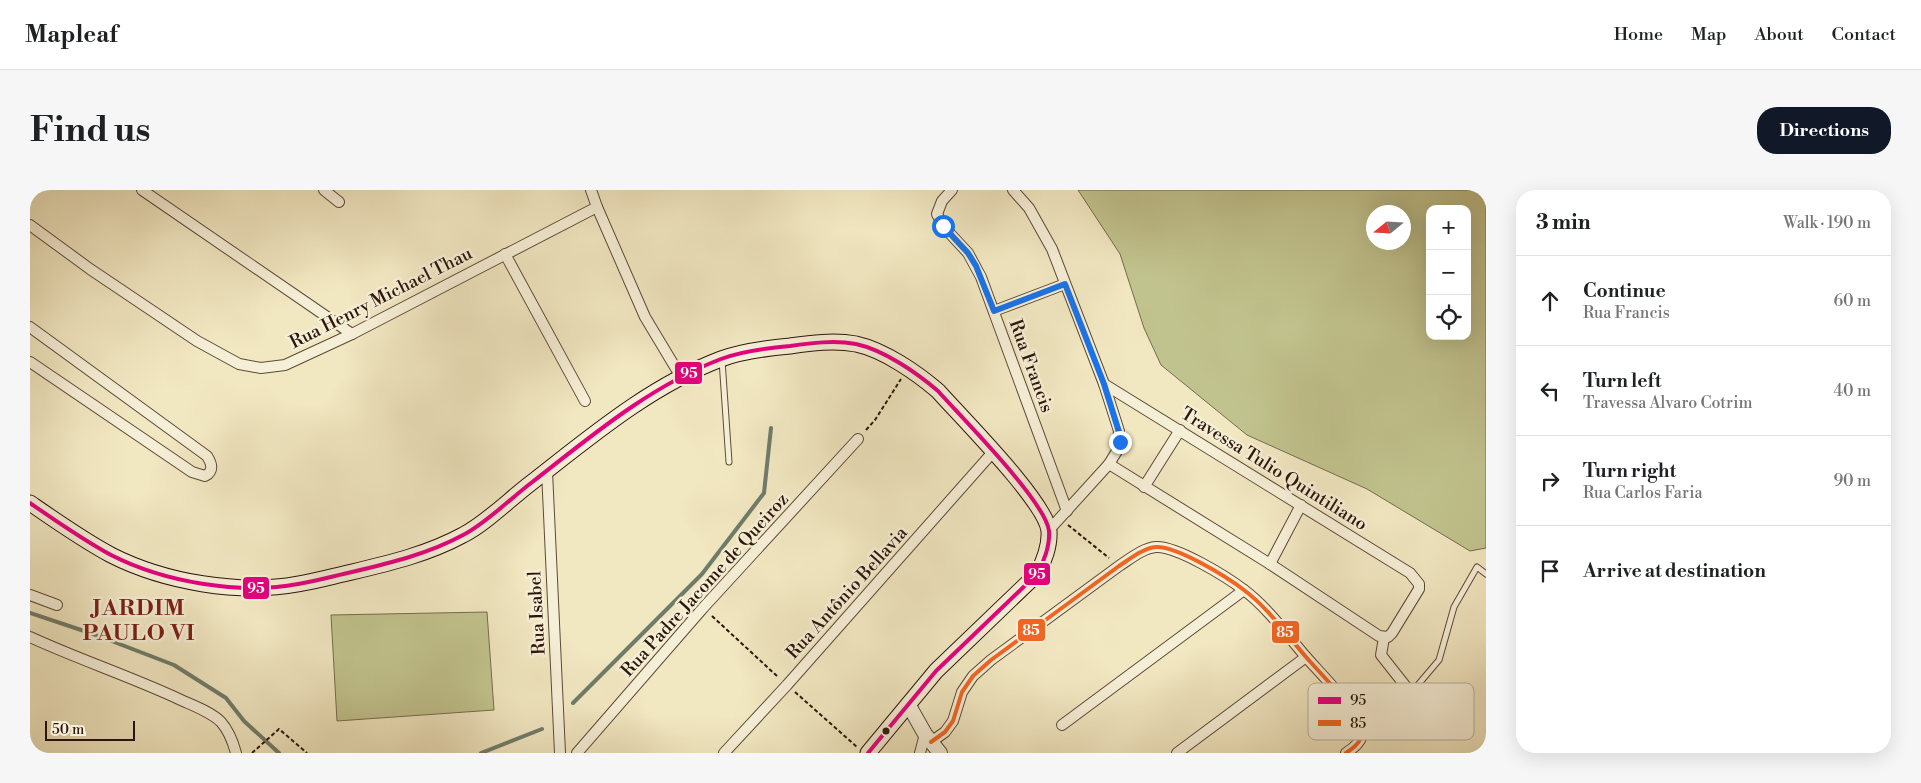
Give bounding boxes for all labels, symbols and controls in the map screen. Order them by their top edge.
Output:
text: Mapleaf [25,20,118,50]
text: Home [1614,23,1663,46]
text: Map [1691,23,1727,46]
text: About [1755,23,1804,46]
text: Contact [1832,23,1896,46]
button: Directions [1757,107,1891,154]
text: Find us [30,109,150,152]
north arrow [1366,205,1411,250]
map controls [1426,205,1471,340]
button: + [1426,205,1471,250]
text: 3 min [1536,210,1591,236]
text: Walk · 190 m [1783,213,1871,233]
route start [932,215,955,238]
street label: Rua Henry Michael Thau [286,242,477,354]
button: − [1426,250,1471,295]
text: Continue [1583,279,1666,303]
icon: ahead [1536,287,1564,315]
text: 60 m [1833,291,1871,311]
button: locate [1426,295,1471,340]
text: Rua Francis [1583,303,1670,323]
street label: Rua Francis [1004,316,1059,416]
line badge: 95 [674,361,703,385]
text: 95 [680,365,698,383]
text: Turn left [1583,369,1662,393]
icon: left [1536,377,1564,405]
text: 40 m [1834,381,1871,401]
text: Travessa Alvaro Cotrim [1583,393,1753,413]
street label: Travessa Tulio Quintiliano [1176,402,1372,536]
route end [1109,431,1132,454]
text: Turn right [1583,459,1676,483]
icon: right [1536,467,1564,495]
text: 90 m [1833,471,1871,491]
text: Rua Carlos Faria [1583,483,1703,503]
street label: Rua Padre Jacome de Queiroz [616,488,794,682]
street label: Rua Antônio Bellavia [781,521,913,664]
icon: arrive [1536,557,1564,585]
text: Arrive at destination [1583,559,1766,583]
line badge: 95 [1023,562,1051,586]
text: 95 [1028,566,1046,584]
street label: Rua Isabel [523,570,551,656]
line badge: 95 [242,576,270,600]
text: 95 [247,580,265,598]
district label: JARDIM PAULO VI [82,595,196,647]
line badge: 85 [1017,618,1046,642]
line badge: 85 [1271,620,1300,644]
text: 85 [1022,622,1040,640]
text: 85 [1276,624,1294,642]
legend [1308,683,1474,740]
text: 95 [1350,692,1366,710]
text: 85 [1350,715,1367,733]
scale bar [45,718,135,741]
text: 50 m [52,721,84,739]
unlabelled marker [881,726,891,736]

